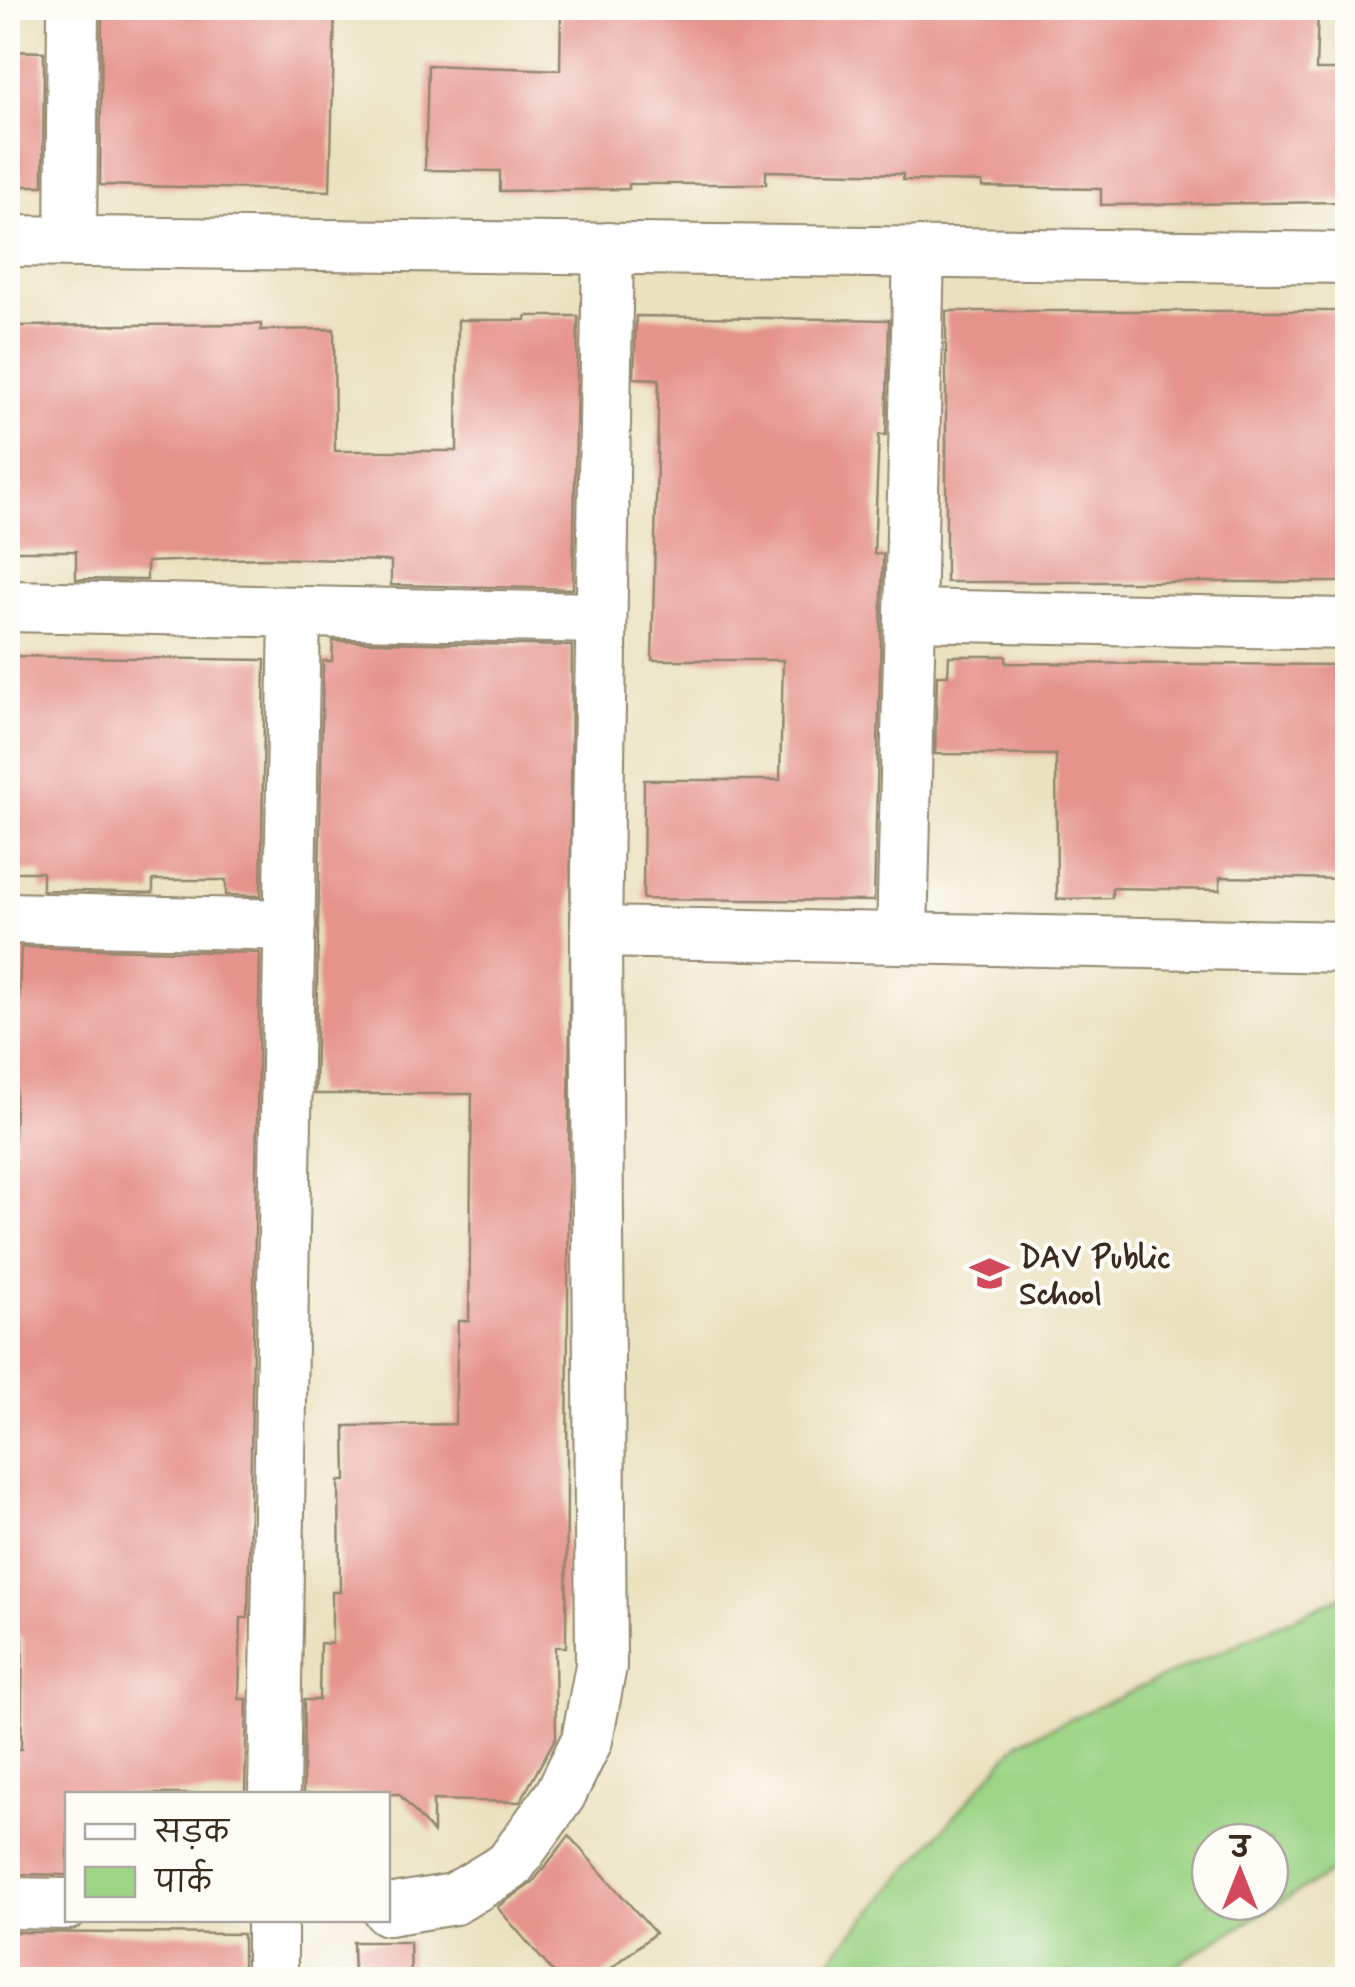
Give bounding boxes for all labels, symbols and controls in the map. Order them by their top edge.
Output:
place label: DAV Public School [1019,1237,1170,1316]
school or university icon: DAV Public School [968,1253,1010,1295]
legend [65,1792,390,1922]
text: सड़क [153,1814,231,1853]
north arrow [1190,1822,1290,1922]
text: उ [1228,1831,1252,1868]
text: पार्क [153,1858,213,1903]

